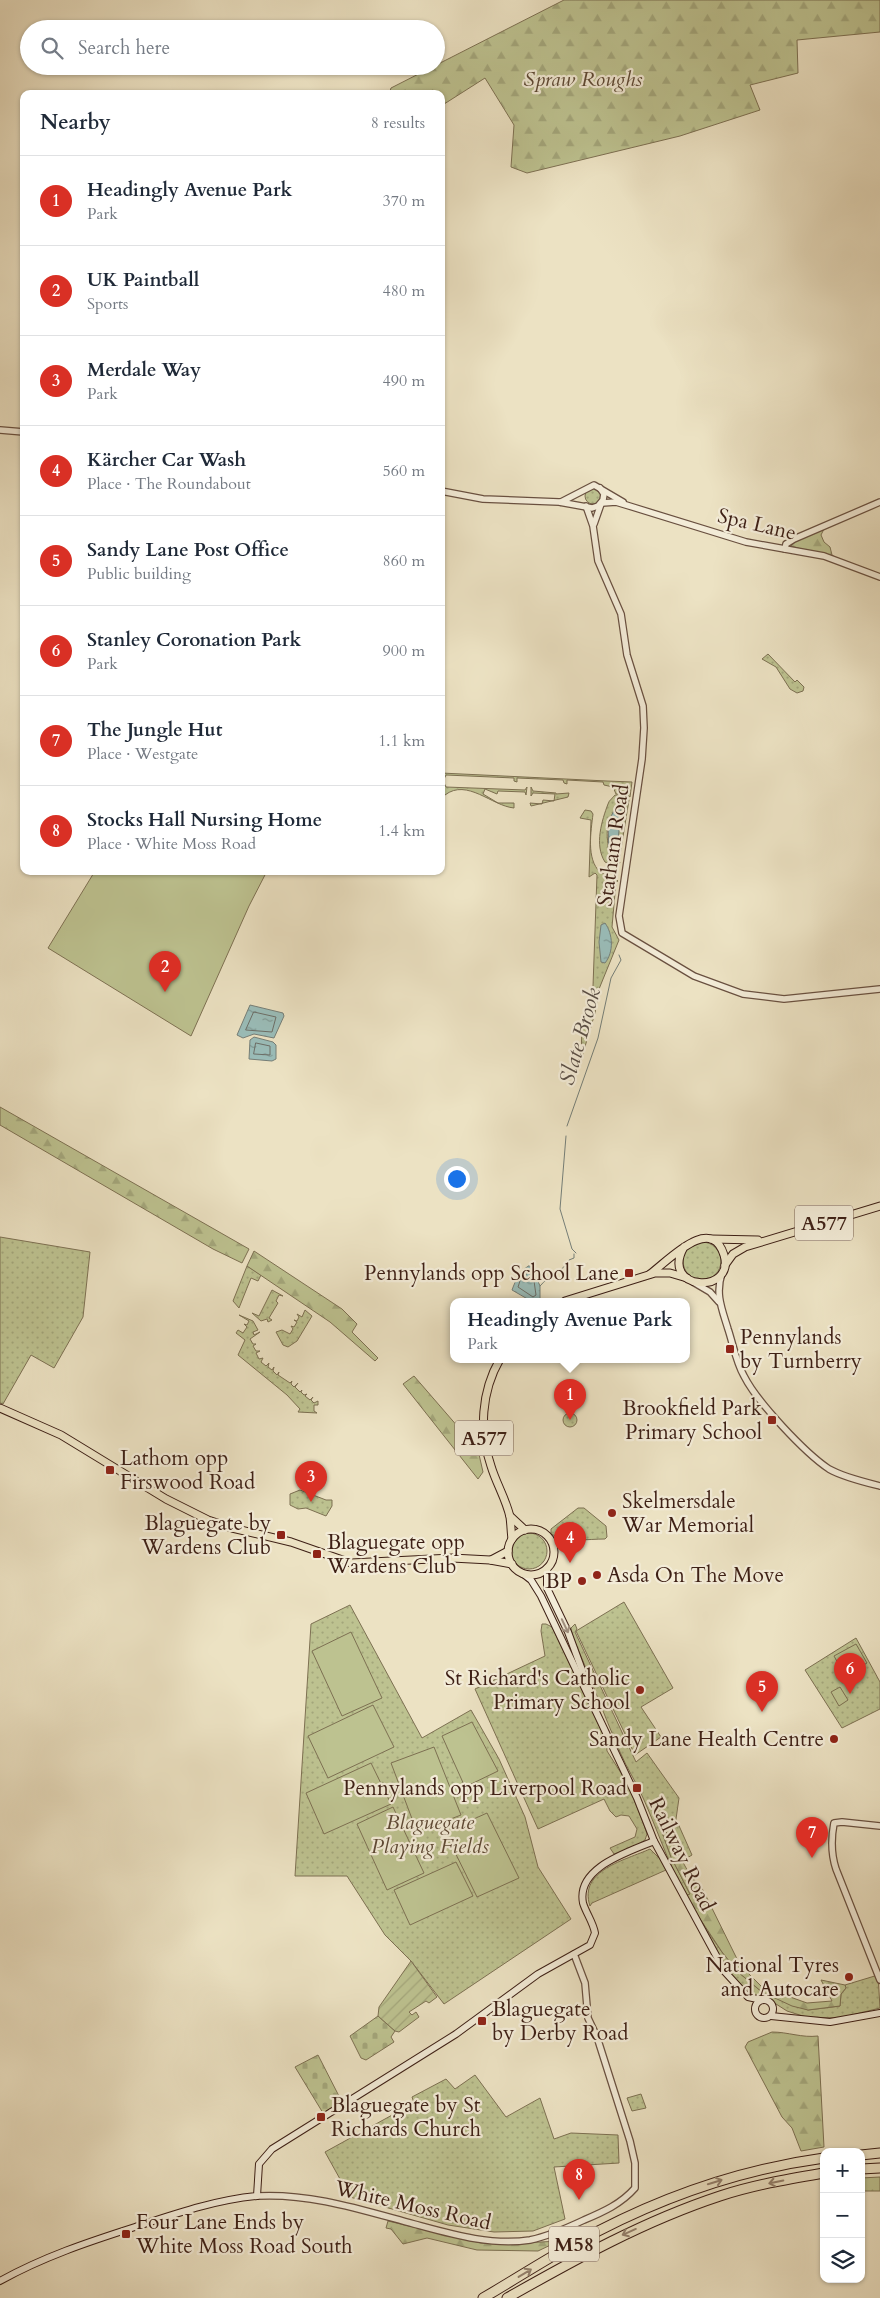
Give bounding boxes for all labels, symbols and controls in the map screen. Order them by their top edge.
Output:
search box [20,20,445,75]
icon: search [38,34,66,62]
text: Search here [78,35,170,61]
park label: Spraw Roughs [524,65,642,94]
text: Nearby [40,108,111,137]
text: 8 results [371,112,425,134]
text: Headingly Avenue Park [87,177,292,203]
text: 1 [52,190,60,212]
text: 370 m [383,190,425,212]
text: Park [87,203,118,225]
text: UK Paintball [87,267,199,293]
text: 2 [52,280,60,302]
text: 480 m [383,280,425,302]
text: Sports [87,293,128,315]
text: Merdale Way [87,357,201,383]
text: 3 [52,370,60,392]
text: 490 m [383,370,425,392]
text: Park [87,383,118,405]
text: Kärcher Car Wash [87,447,246,473]
text: 4 [52,460,60,482]
text: 560 m [383,460,425,482]
text: Place · The Roundabout [87,473,251,495]
street label: Spa Lane [715,501,799,548]
text: Sandy Lane Post Office [87,537,289,563]
text: 5 [52,550,60,572]
text: 860 m [383,550,425,572]
text: Public building [87,563,191,585]
text: Stanley Coronation Park [87,627,301,653]
text: 6 [52,640,60,662]
text: 900 m [383,640,425,662]
text: Park [87,653,118,675]
text: The Jungle Hut [87,717,222,743]
text: 7 [52,730,60,752]
text: 1.1 km [378,730,425,752]
text: Place · Westgate [87,743,198,765]
street label: Statham Road [591,782,636,908]
text: Stocks Hall Nursing Home [87,807,322,833]
text: 8 [52,820,60,842]
text: 1.4 km [378,820,425,842]
text: Place · White Moss Road [87,833,256,855]
pin: 2 [149,951,181,992]
water label: Slate Brook [552,984,608,1088]
your location [444,1166,470,1192]
road number: A577 [795,1206,853,1240]
place label: Pennylands opp School Lane [364,1259,619,1288]
marker: Pennylands opp School Lane [623,1267,635,1279]
popup [450,1298,690,1363]
text: Headingly Avenue Park [467,1307,673,1333]
place label: Pennylands by Turnberry [740,1323,862,1376]
text: Park [467,1333,498,1355]
marker: Pennylands by Turnberry [724,1343,736,1355]
pin: 1 [554,1379,586,1420]
place label: Brookfield Park Primary School [622,1394,763,1447]
marker: Brookfield Park Primary School [766,1414,778,1426]
road number: A577 [455,1420,513,1456]
place label: Lathom opp Firswood Road [120,1444,255,1497]
pin: 3 [295,1461,327,1502]
marker: Lathom opp Firswood Road [104,1464,116,1476]
place label: Skelmersdale War Memorial [621,1487,754,1540]
marker: Skelmersdale War Memorial [606,1507,618,1519]
place label: Blaguegate by Wardens Club [141,1509,271,1562]
pin: 4 [554,1522,586,1563]
place label: Blaguegate opp Wardens Club [326,1528,465,1581]
marker: Blaguegate by Wardens Club [275,1529,287,1541]
marker: Blaguegate opp Wardens Club [311,1548,323,1560]
place label: Asda On The Move [607,1561,784,1590]
place label: BP [545,1567,572,1596]
marker: Asda On The Move [591,1569,603,1581]
marker: BP [576,1575,588,1587]
one-way arrow [561,1618,570,1633]
pin: 6 [834,1653,866,1694]
place label: St Richard's Catholic Primary School [445,1664,630,1717]
pin: 5 [746,1671,778,1712]
marker: St Richard's Catholic Primary School [634,1684,646,1696]
place label: Sandy Lane Health Centre [589,1725,824,1754]
marker: Sandy Lane Health Centre [828,1733,840,1745]
place label: Pennylands opp Liverpool Road [343,1774,627,1803]
marker: Pennylands opp Liverpool Road [631,1782,643,1794]
street label: Railway Road [641,1792,722,1916]
park label: Blaguegate Playing Fields [371,1808,489,1861]
pin: 7 [796,1817,828,1858]
place label: National Tyres and Autocare [705,1951,839,2004]
marker: National Tyres and Autocare [843,1971,855,1983]
place label: Blaguegate by Derby Road [492,1995,628,2048]
marker: Blaguegate by Derby Road [476,2015,488,2027]
place label: Blaguegate by St Richards Church [331,2091,481,2144]
marker: Blaguegate by St Richards Church [315,2111,327,2123]
map controls [820,2148,865,2283]
button: + [820,2148,865,2193]
pin: 8 [563,2159,595,2200]
street label: White Moss Road [331,2173,494,2238]
one-way arrow [707,2177,723,2187]
one-way arrow [768,2177,784,2187]
button: − [820,2193,865,2238]
place label: Four Lane Ends by White Moss Road South [135,2208,353,2261]
road number: M58 [549,2226,599,2262]
one-way arrow [622,2227,637,2237]
marker: Four Lane Ends by White Moss Road South [120,2228,132,2240]
button: layers [820,2238,865,2283]
one-way arrow [517,2268,531,2278]

